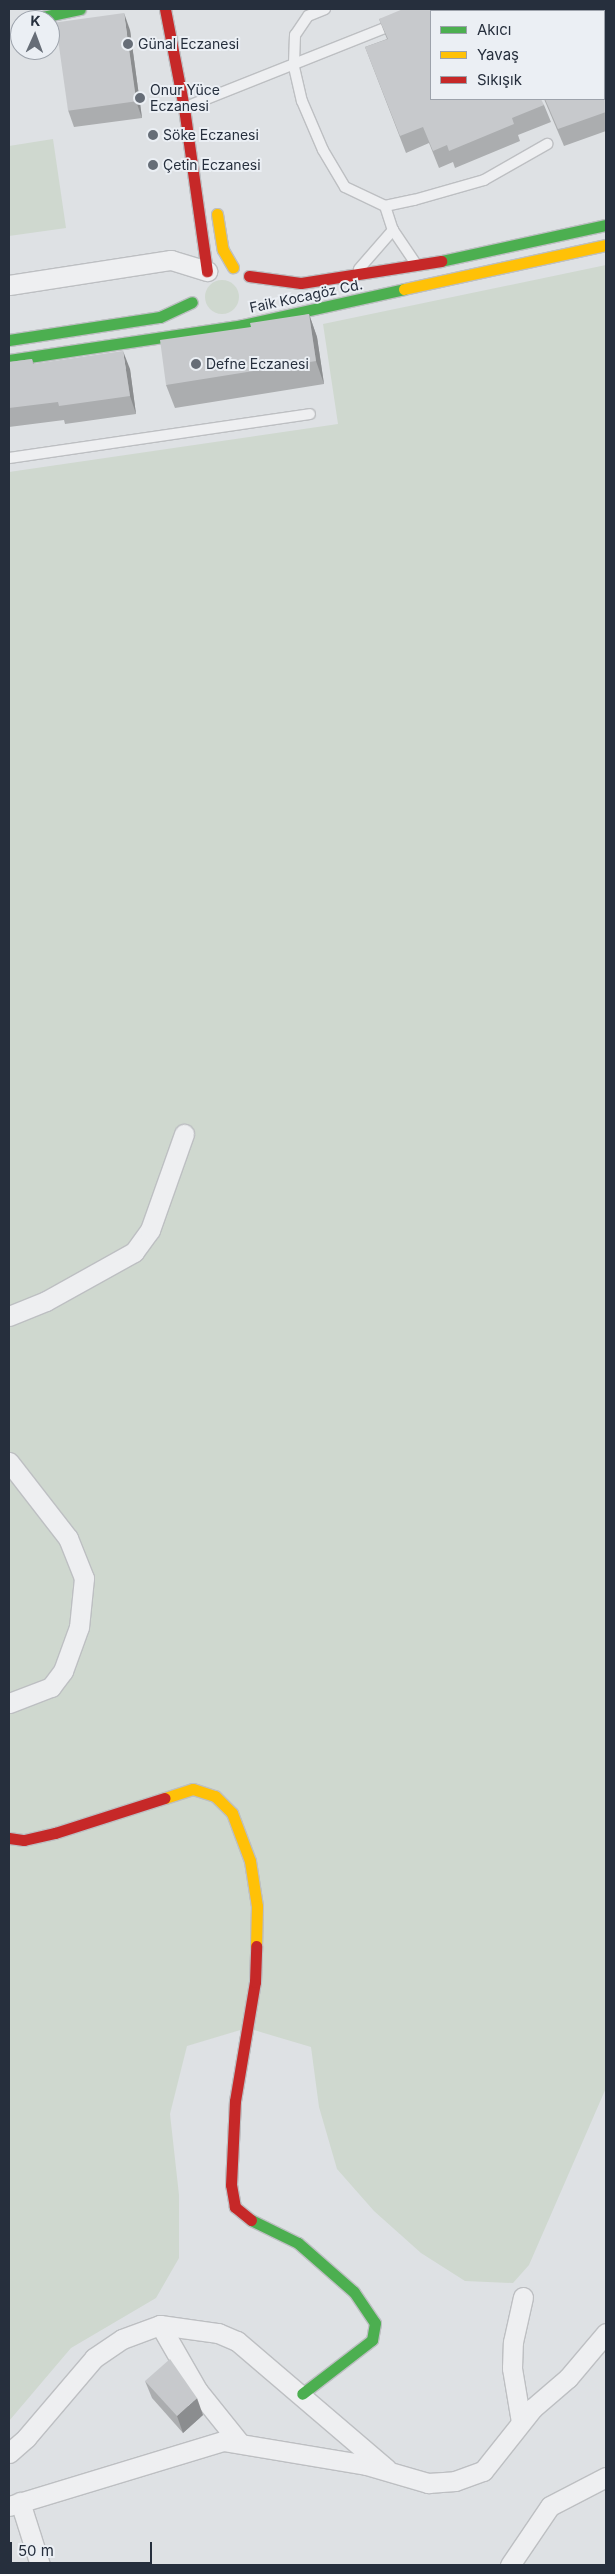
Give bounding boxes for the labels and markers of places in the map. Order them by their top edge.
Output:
place label: Günal Eczanesi [138,36,239,52]
marker: Günal Eczanesi [122,38,134,50]
place label: Onur Yüce Eczanesi [150,82,220,114]
marker: Onur Yüce Eczanesi [134,92,146,104]
place label: Söke Eczanesi [163,127,259,143]
marker: Söke Eczanesi [147,129,159,141]
place label: Çetin Eczanesi [163,157,261,173]
marker: Çetin Eczanesi [147,159,159,171]
place label: Defne Eczanesi [206,356,309,372]
marker: Defne Eczanesi [190,358,202,370]

